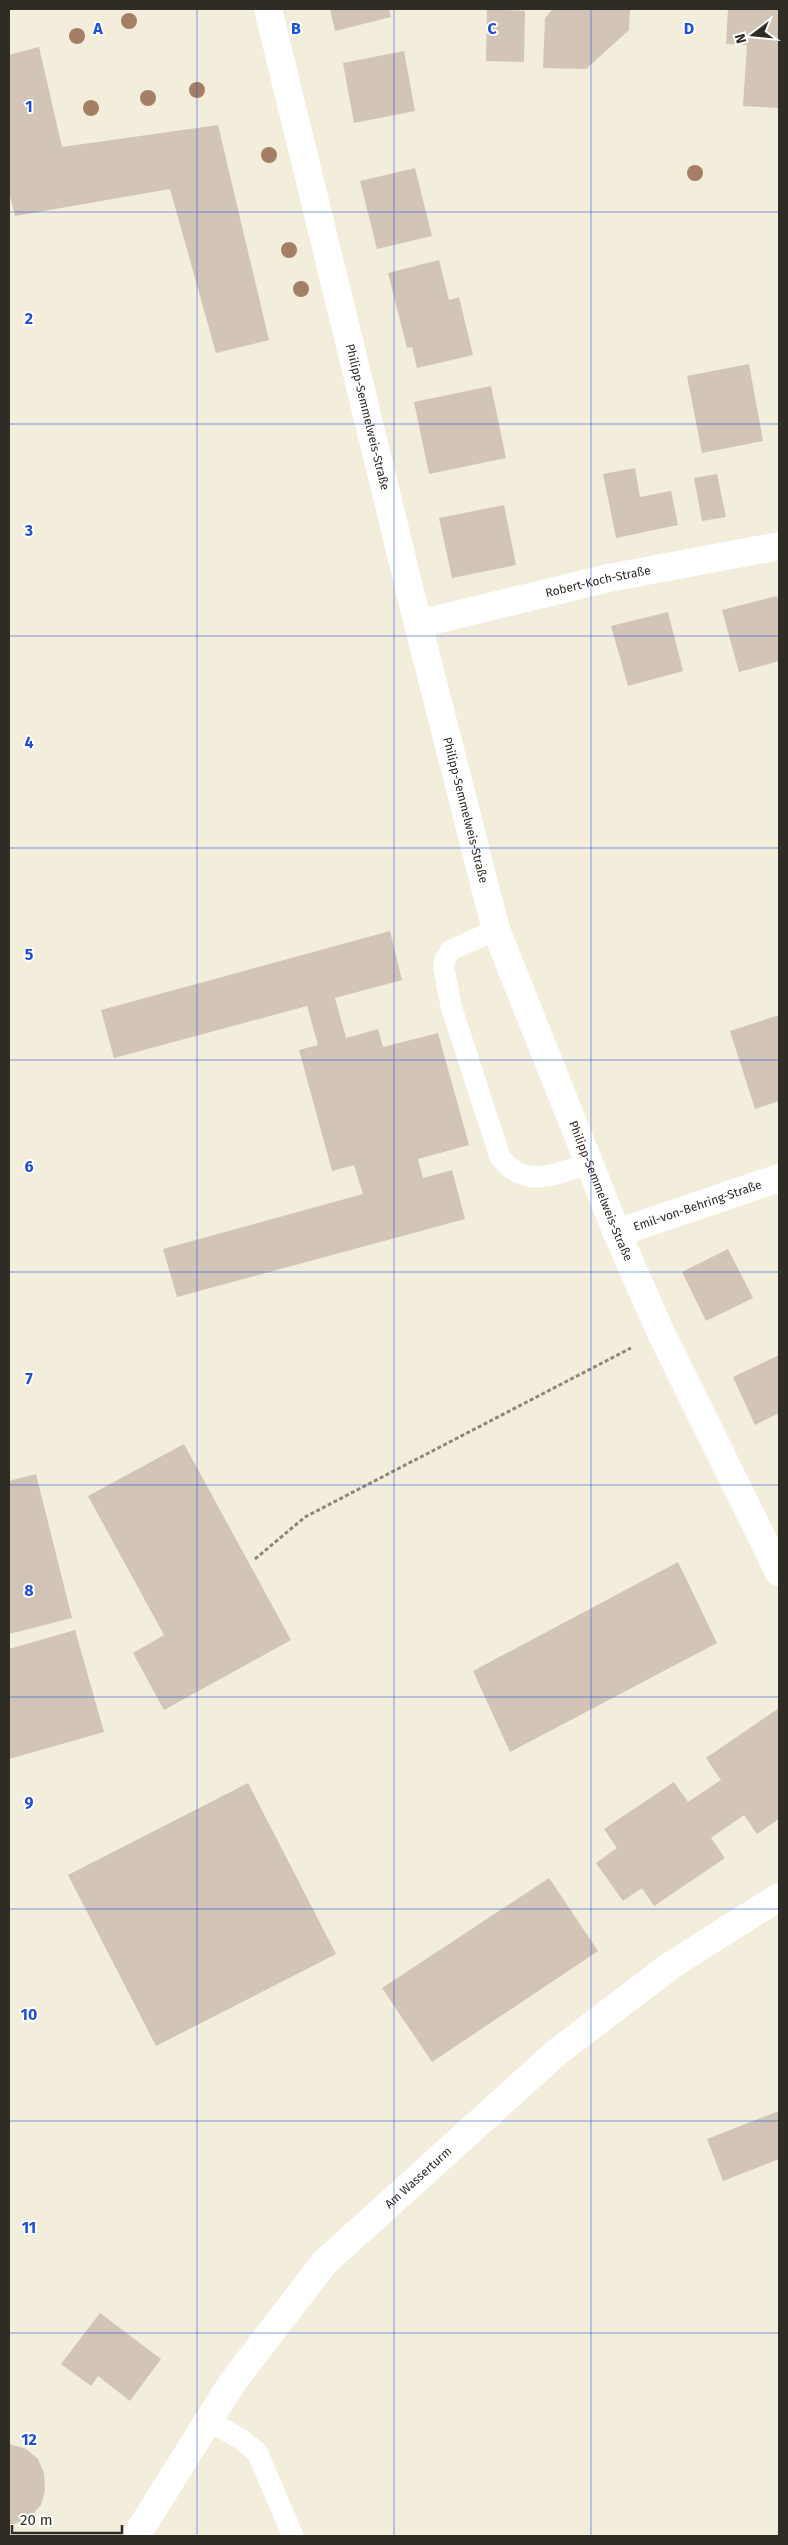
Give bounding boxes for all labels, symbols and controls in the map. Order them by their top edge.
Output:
north arrow [728,10,778,60]
text: A [92,19,103,38]
text: B [291,19,301,38]
text: C [487,19,497,38]
text: D [684,19,694,38]
text: N [732,32,750,45]
text: 1 [25,97,33,116]
text: 2 [25,309,33,328]
street label: Philipp-Semmelweis-Straße [343,342,392,492]
text: 3 [24,521,33,540]
street label: Robert-Koch-Straße [544,563,652,600]
text: 4 [24,733,34,752]
street label: Philipp-Semmelweis-Straße [440,736,491,885]
text: 5 [25,945,34,964]
street label: Philipp-Semmelweis-Straße [566,1119,635,1263]
text: 6 [24,1157,34,1176]
street label: Emil-von-Behring-Straße [631,1177,763,1234]
text: 7 [25,1369,33,1388]
text: 8 [24,1581,34,1600]
text: 9 [25,1793,34,1812]
text: 10 [21,2005,37,2024]
street label: Am Wasserturm [382,2144,454,2211]
text: 11 [22,2218,36,2237]
text: 12 [21,2430,37,2449]
scale bar [12,2502,122,2534]
text: 20 m [20,2511,53,2529]

